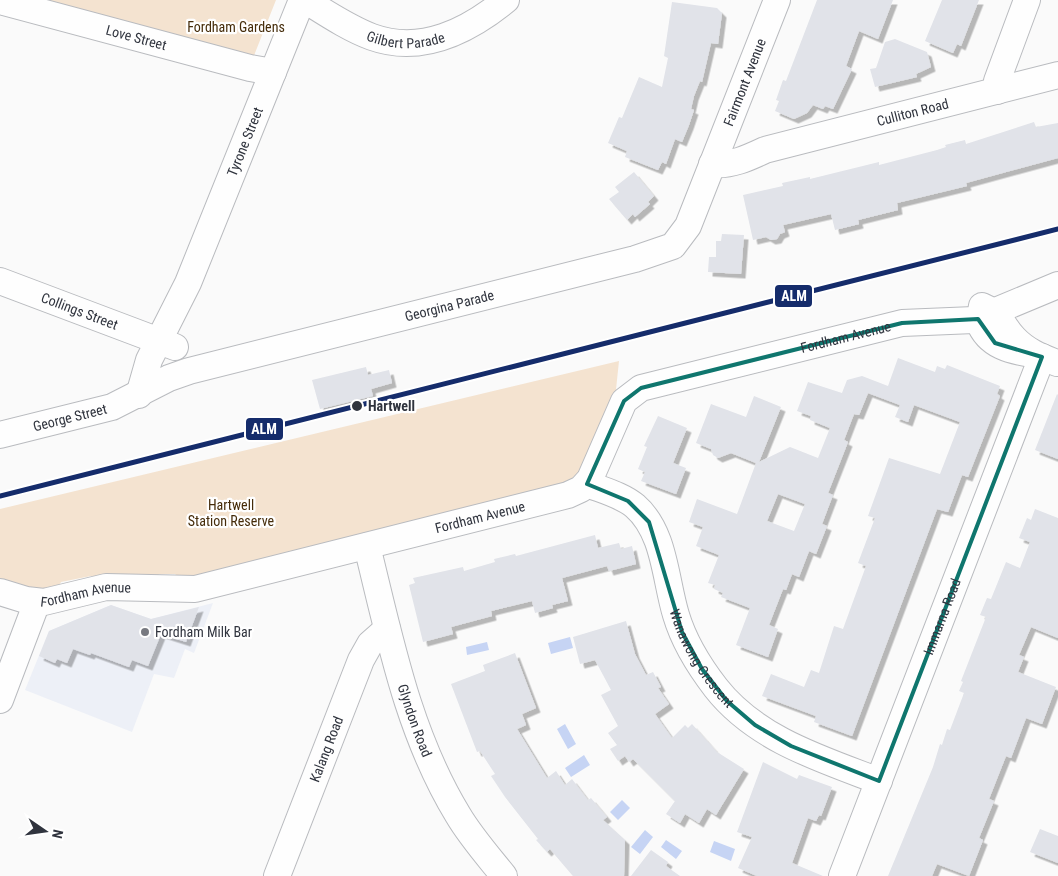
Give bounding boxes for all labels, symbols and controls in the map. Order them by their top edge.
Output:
park label: Fordham Gardens [187,19,285,35]
street label: Love Street [104,22,168,53]
street label: Gilbert Parade [364,28,447,51]
street label: Fairmont Avenue [720,36,769,128]
street label: Culliton Road [875,95,950,129]
street label: Tyrone Street [224,105,266,179]
line badge: ALM [774,284,813,308]
street label: Georgina Parade [403,287,496,325]
text: ALM [781,288,807,304]
street label: Collings Street [39,289,120,333]
street label: Fordham Avenue [799,318,893,356]
place label: Hartwell [368,398,415,414]
marker: Hartwell [350,399,364,413]
street label: George Street [31,401,108,434]
line badge: ALM [245,417,284,441]
text: ALM [251,421,277,437]
park label: Hartwell Station Reserve [188,497,275,529]
street label: Fordham Avenue [433,498,527,536]
street label: Immarna Road [920,576,964,657]
street label: Fordham Avenue [40,579,132,610]
street label: Wanawong Crescent [667,607,737,711]
place label: Fordham Milk Bar [155,624,252,640]
marker: Fordham Milk Bar [139,626,151,638]
street label: Glyndon Road [395,682,435,759]
street label: Kalang Road [306,714,346,784]
north arrow [20,806,70,856]
text: N [49,828,66,840]

